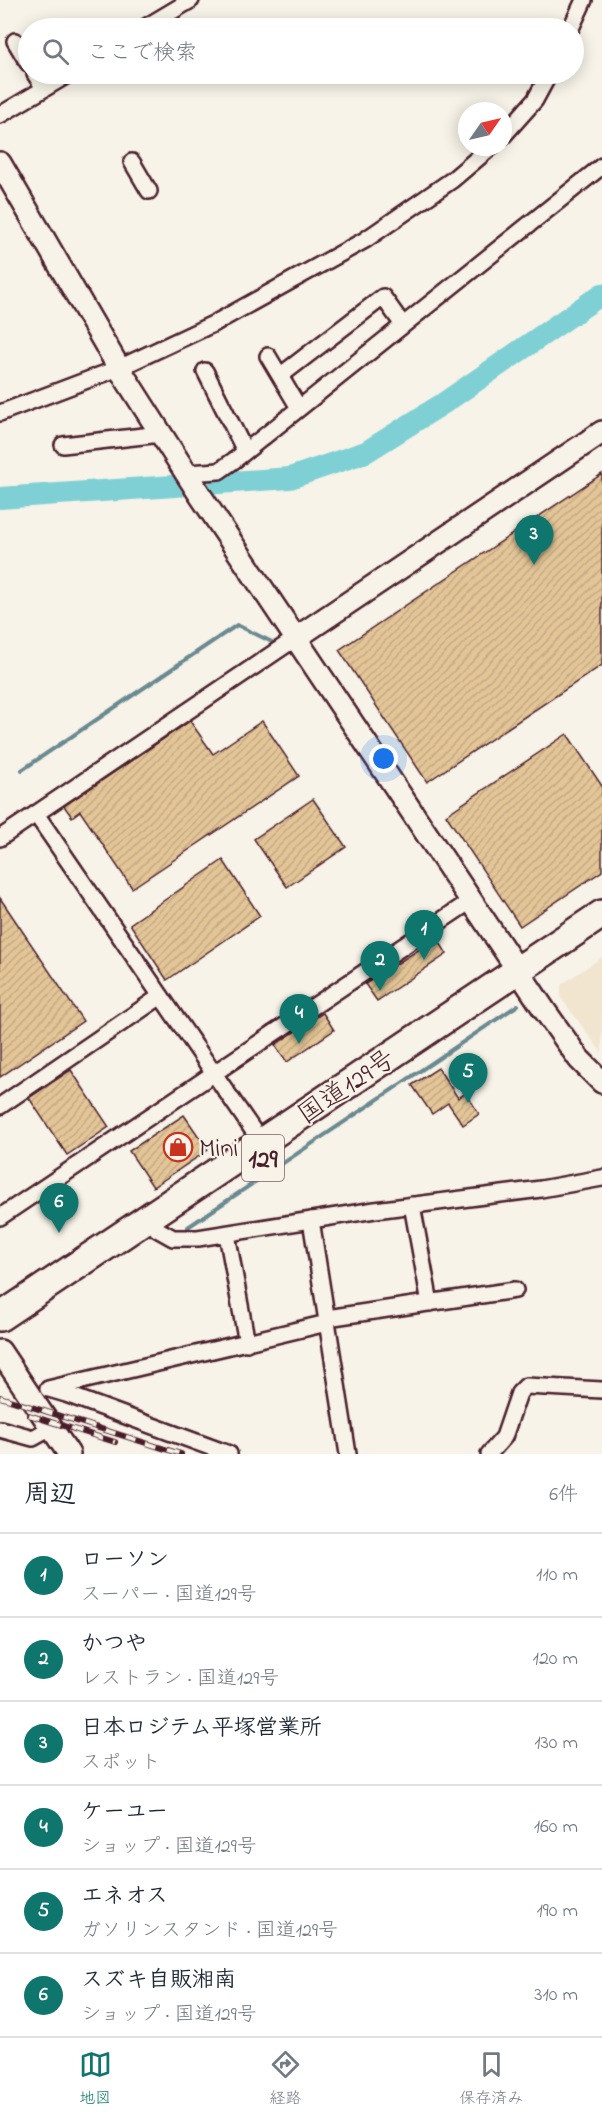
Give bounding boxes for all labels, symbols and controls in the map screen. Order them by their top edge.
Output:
search box [18,18,584,84]
icon: search [39,35,72,68]
text: ここで検索 [87,38,197,70]
north arrow [458,102,512,156]
pin: 3 [514,516,554,565]
your location [369,744,398,773]
pin: 1 [404,910,444,960]
pin: 2 [360,942,400,991]
pin: 4 [280,994,318,1044]
street label: 国道129号 [290,1041,404,1135]
pin: 5 [448,1054,488,1103]
place label: Mini [199,1130,238,1169]
shop icon: Mini [162,1131,194,1163]
road number: 129 [242,1135,284,1181]
pin: 6 [40,1184,78,1233]
text: 周辺 [24,1477,76,1515]
text: 6件 [549,1481,578,1510]
text: ローソン [81,1545,169,1577]
text: 1 [40,1561,47,1590]
text: 110 m [536,1561,578,1590]
text: スーパー · 国道129号 [81,1581,257,1610]
text: かつや [81,1629,147,1661]
text: 2 [39,1645,48,1674]
text: 120 m [533,1645,578,1674]
text: レストラン · 国道129号 [81,1665,279,1694]
text: 日本ロジテム平塚営業所 [81,1713,322,1745]
text: 3 [39,1729,48,1758]
text: 130 m [534,1729,578,1758]
text: スポット [81,1749,161,1778]
text: ケーユー [81,1797,168,1829]
text: 4 [39,1813,48,1842]
text: 160 m [534,1813,578,1842]
text: ショップ · 国道129号 [81,1833,257,1862]
text: エネオス [81,1881,168,1913]
text: 5 [38,1897,49,1926]
text: 190 m [536,1897,578,1926]
text: ガソリンスタンド · 国道129号 [81,1917,338,1946]
text: スズキ自販湘南 [81,1965,236,1997]
text: 6 [39,1981,48,2010]
text: 310 m [534,1981,578,2010]
text: ショップ · 国道129号 [81,2001,257,2030]
tab: 地図 [79,2048,112,2111]
tab: 経路 [269,2048,302,2111]
tab: 保存済み [459,2048,523,2111]

